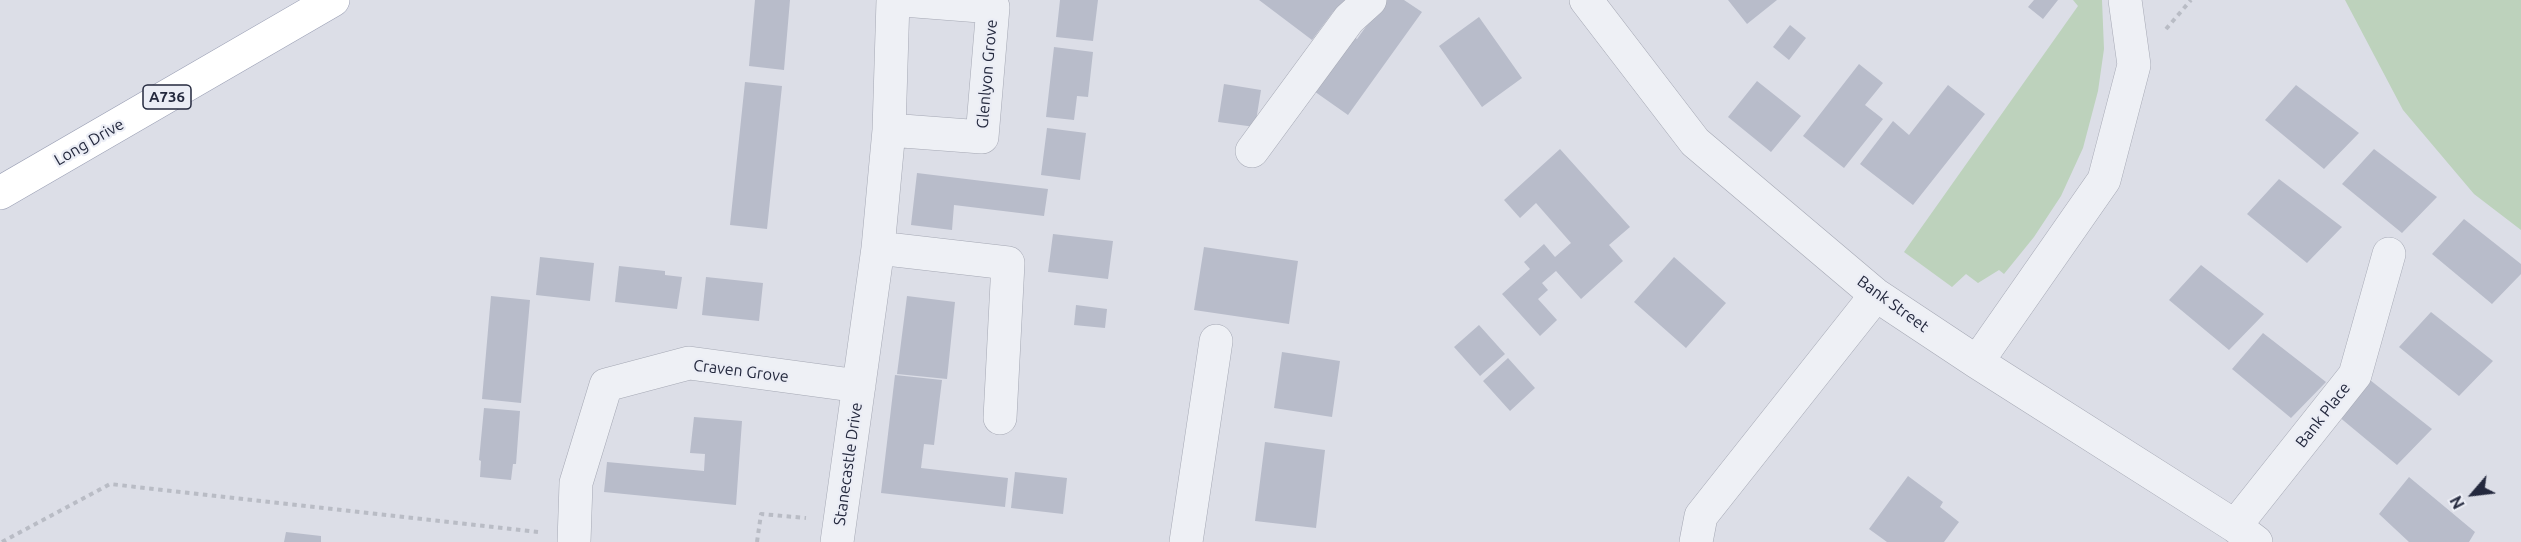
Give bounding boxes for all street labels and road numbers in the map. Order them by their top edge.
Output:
street label: Glenlyon Grove [973,19,1001,129]
road number: A736 [143,85,191,109]
street label: Long Drive [51,114,127,170]
street label: Bank Street [1853,272,1933,336]
street label: Craven Grove [692,356,790,386]
street label: Bank Place [2292,379,2354,451]
street label: Stanecastle Drive [830,401,866,527]

